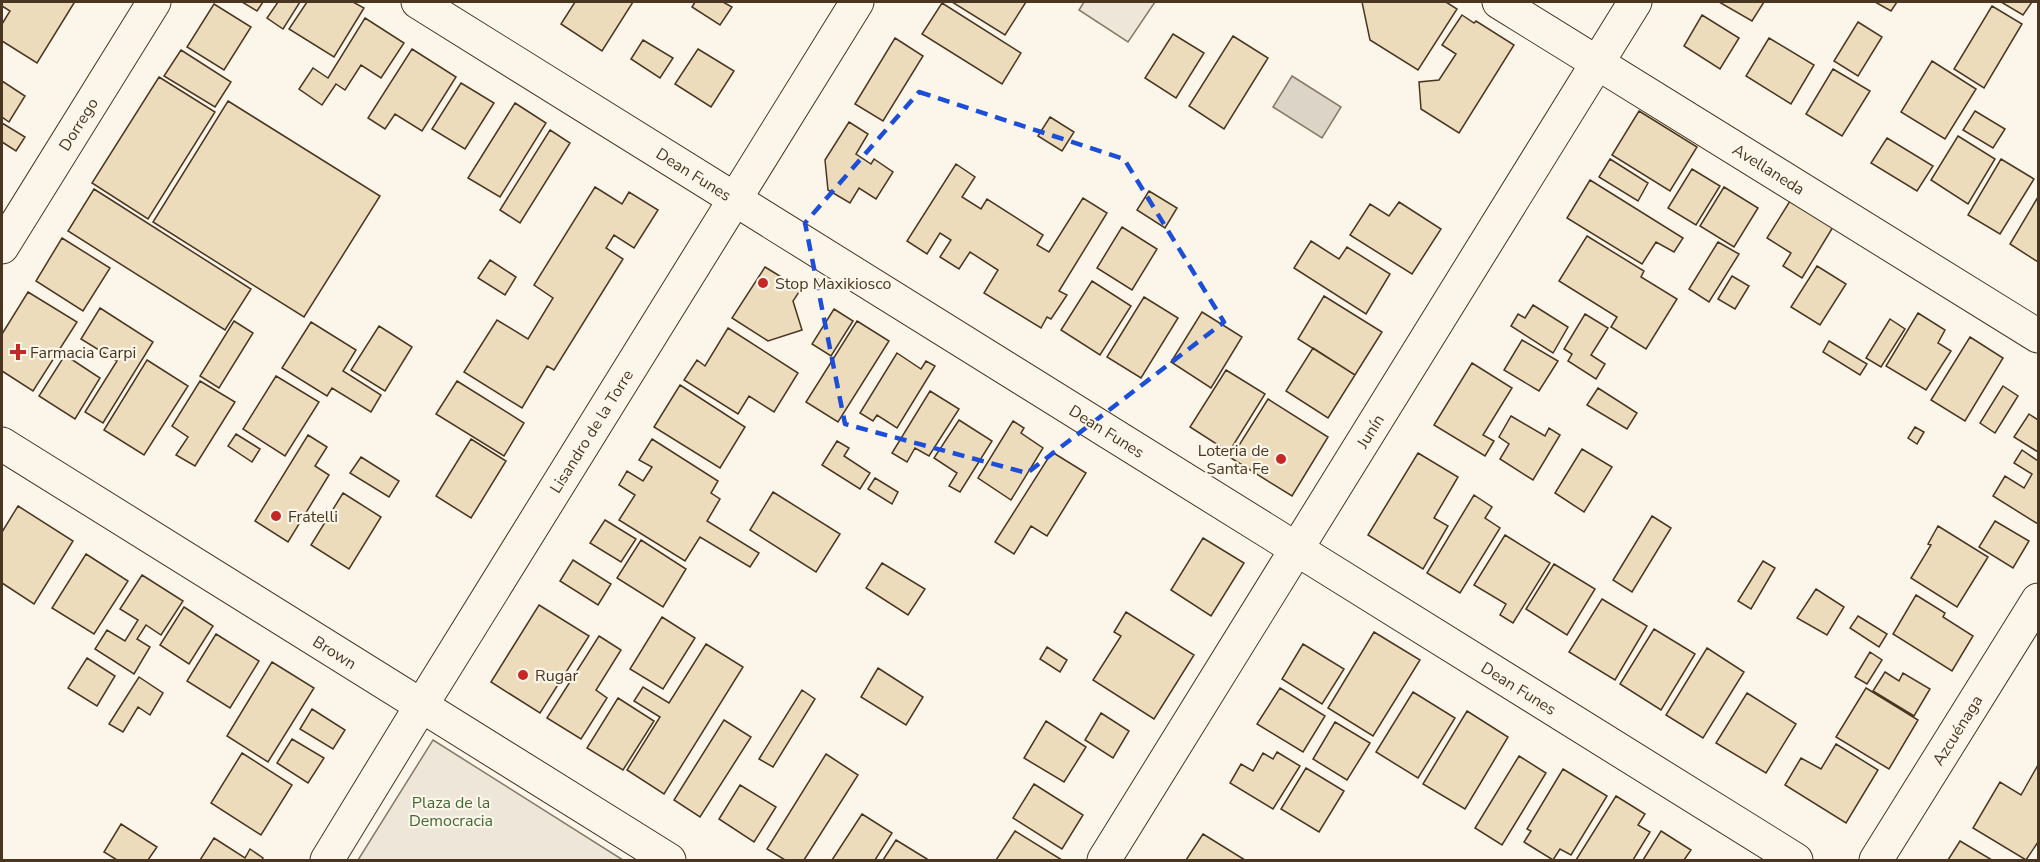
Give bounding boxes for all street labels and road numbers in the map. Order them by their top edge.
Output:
street label: Dorrego [54,94,104,155]
street label: Avellaneda [1728,139,1809,201]
street label: Dean Funes [652,143,735,207]
street label: Lisandro de la Torre [545,365,639,498]
street label: Dean Funes [1065,400,1148,464]
street label: Junín [1351,410,1390,453]
street label: Brown [308,631,361,675]
street label: Dean Funes [1477,657,1560,721]
street label: Azcuénaga [1928,691,1988,770]

